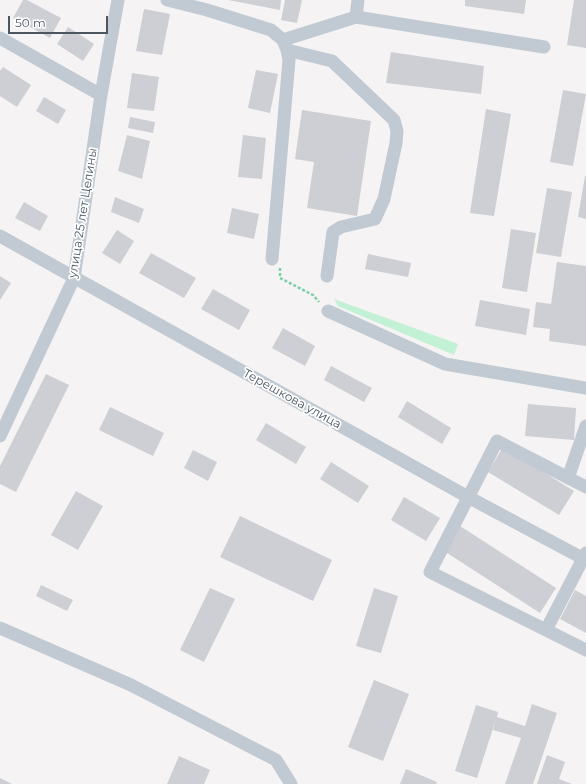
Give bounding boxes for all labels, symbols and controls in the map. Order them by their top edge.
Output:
scale bar [10,8,110,34]
text: 50 m [15,15,46,30]
street label: улица 25 лет Целины [66,147,100,279]
street label: Терешкова улица [240,366,344,432]

